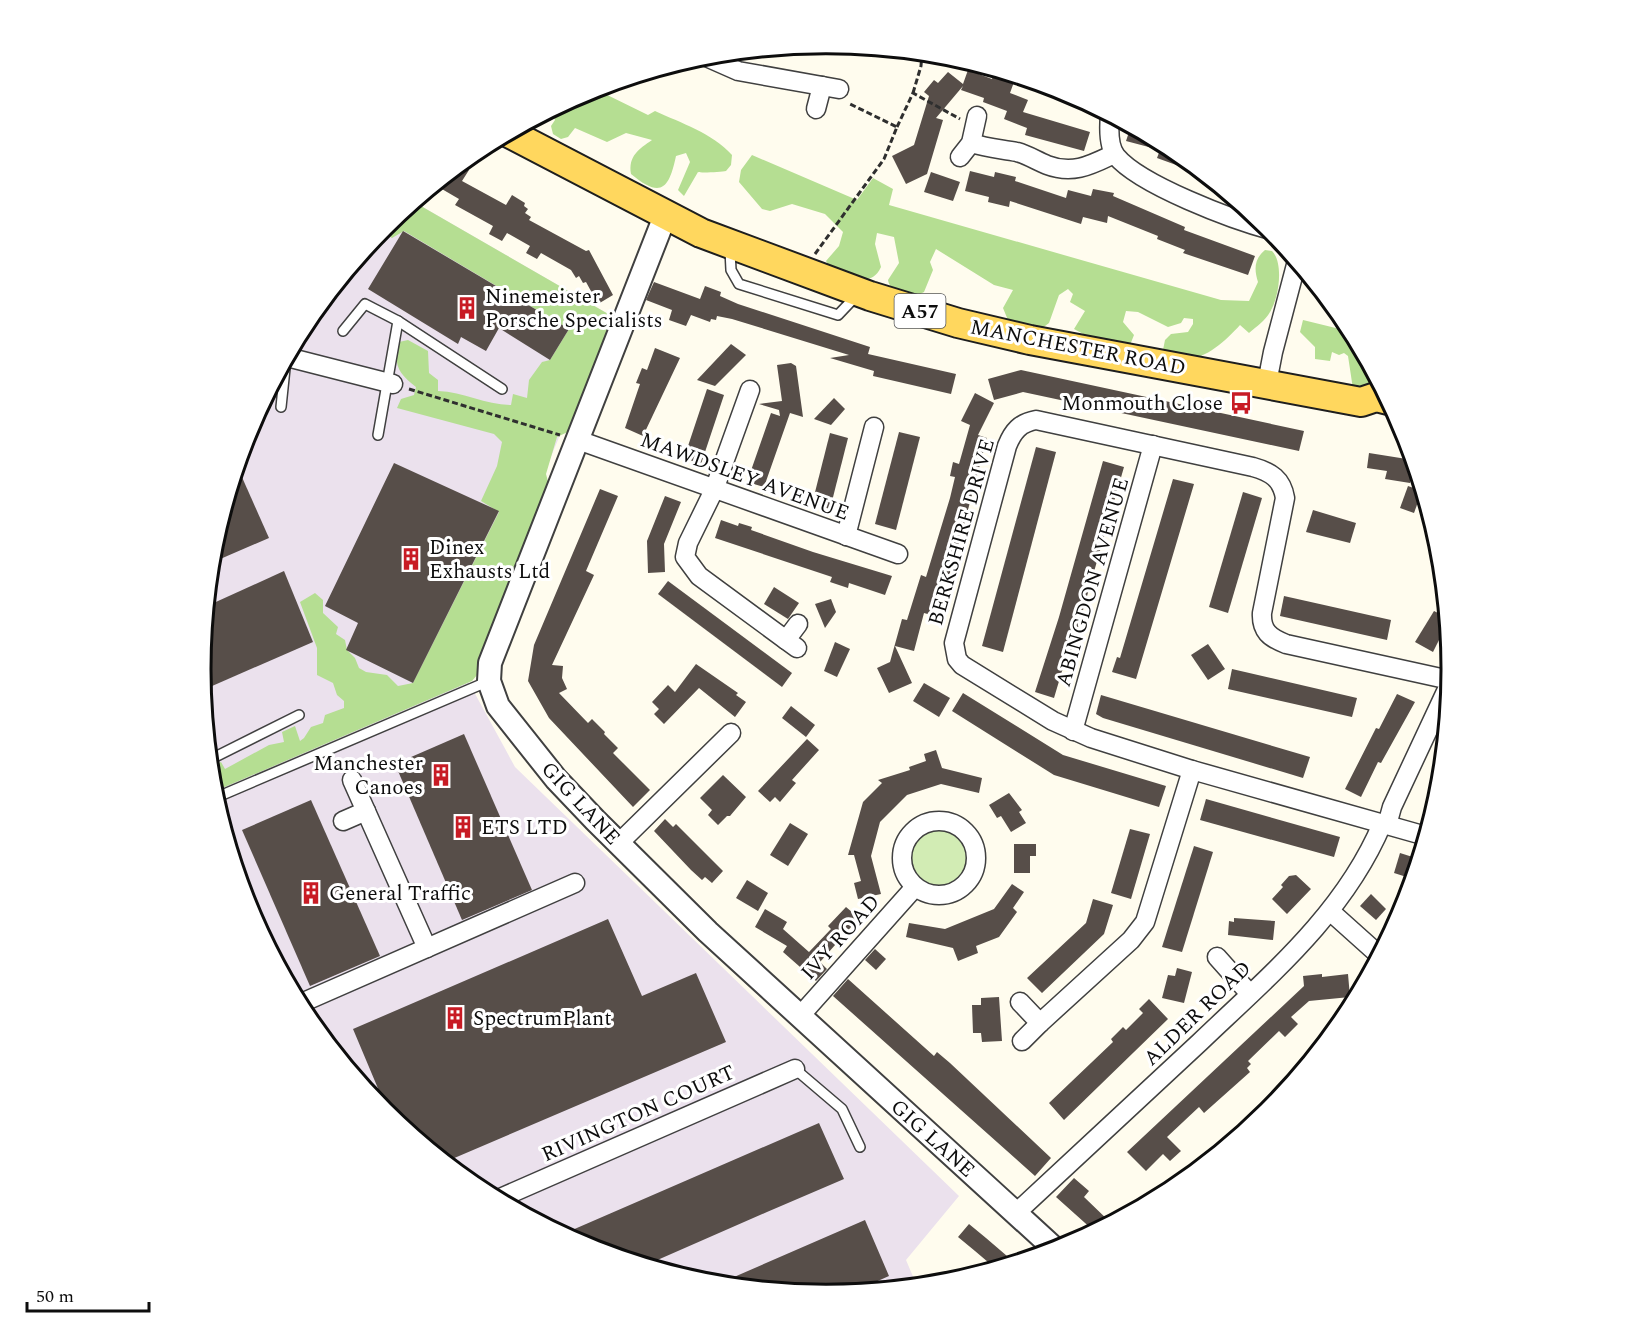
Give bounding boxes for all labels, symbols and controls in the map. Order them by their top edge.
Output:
place label: Ninemeister Porsche Specialists [485,281,663,337]
road number: A57 [894,294,946,328]
building icon: Ninemeister Porsche Specialists [454,295,480,321]
street label: MANCHESTER ROAD [967,311,1188,385]
place label: Monmouth Close [1061,388,1223,420]
bus stop icon: Monmouth Close [1228,390,1254,416]
street label: MAWDSLEY AVENUE [636,424,854,530]
street label: BERKSHIRE DRIVE [920,435,1004,629]
street label: ABINGDON AVENUE [1048,474,1138,691]
place label: Dinex Exhausts Ltd [429,532,550,588]
building icon: Dinex Exhausts Ltd [398,546,424,572]
place label: Manchester Canoes [313,748,423,804]
street label: GIG LANE [533,755,628,853]
building icon: Manchester Canoes [428,762,454,788]
place label: ETS LTD [481,812,568,844]
building icon: ETS LTD [450,814,476,840]
place label: General Traffic [329,878,471,910]
building icon: General Traffic [298,880,324,906]
street label: IVY ROAD [793,888,888,988]
street label: ALDER ROAD [1136,954,1259,1074]
place label: SpectrumPlant [473,1003,612,1035]
building icon: SpectrumPlant [442,1005,468,1031]
street label: RIVINGTON COURT [537,1057,740,1171]
street label: GIG LANE [883,1092,982,1186]
scale bar [27,1275,148,1313]
text: 50 m [36,1283,74,1310]

